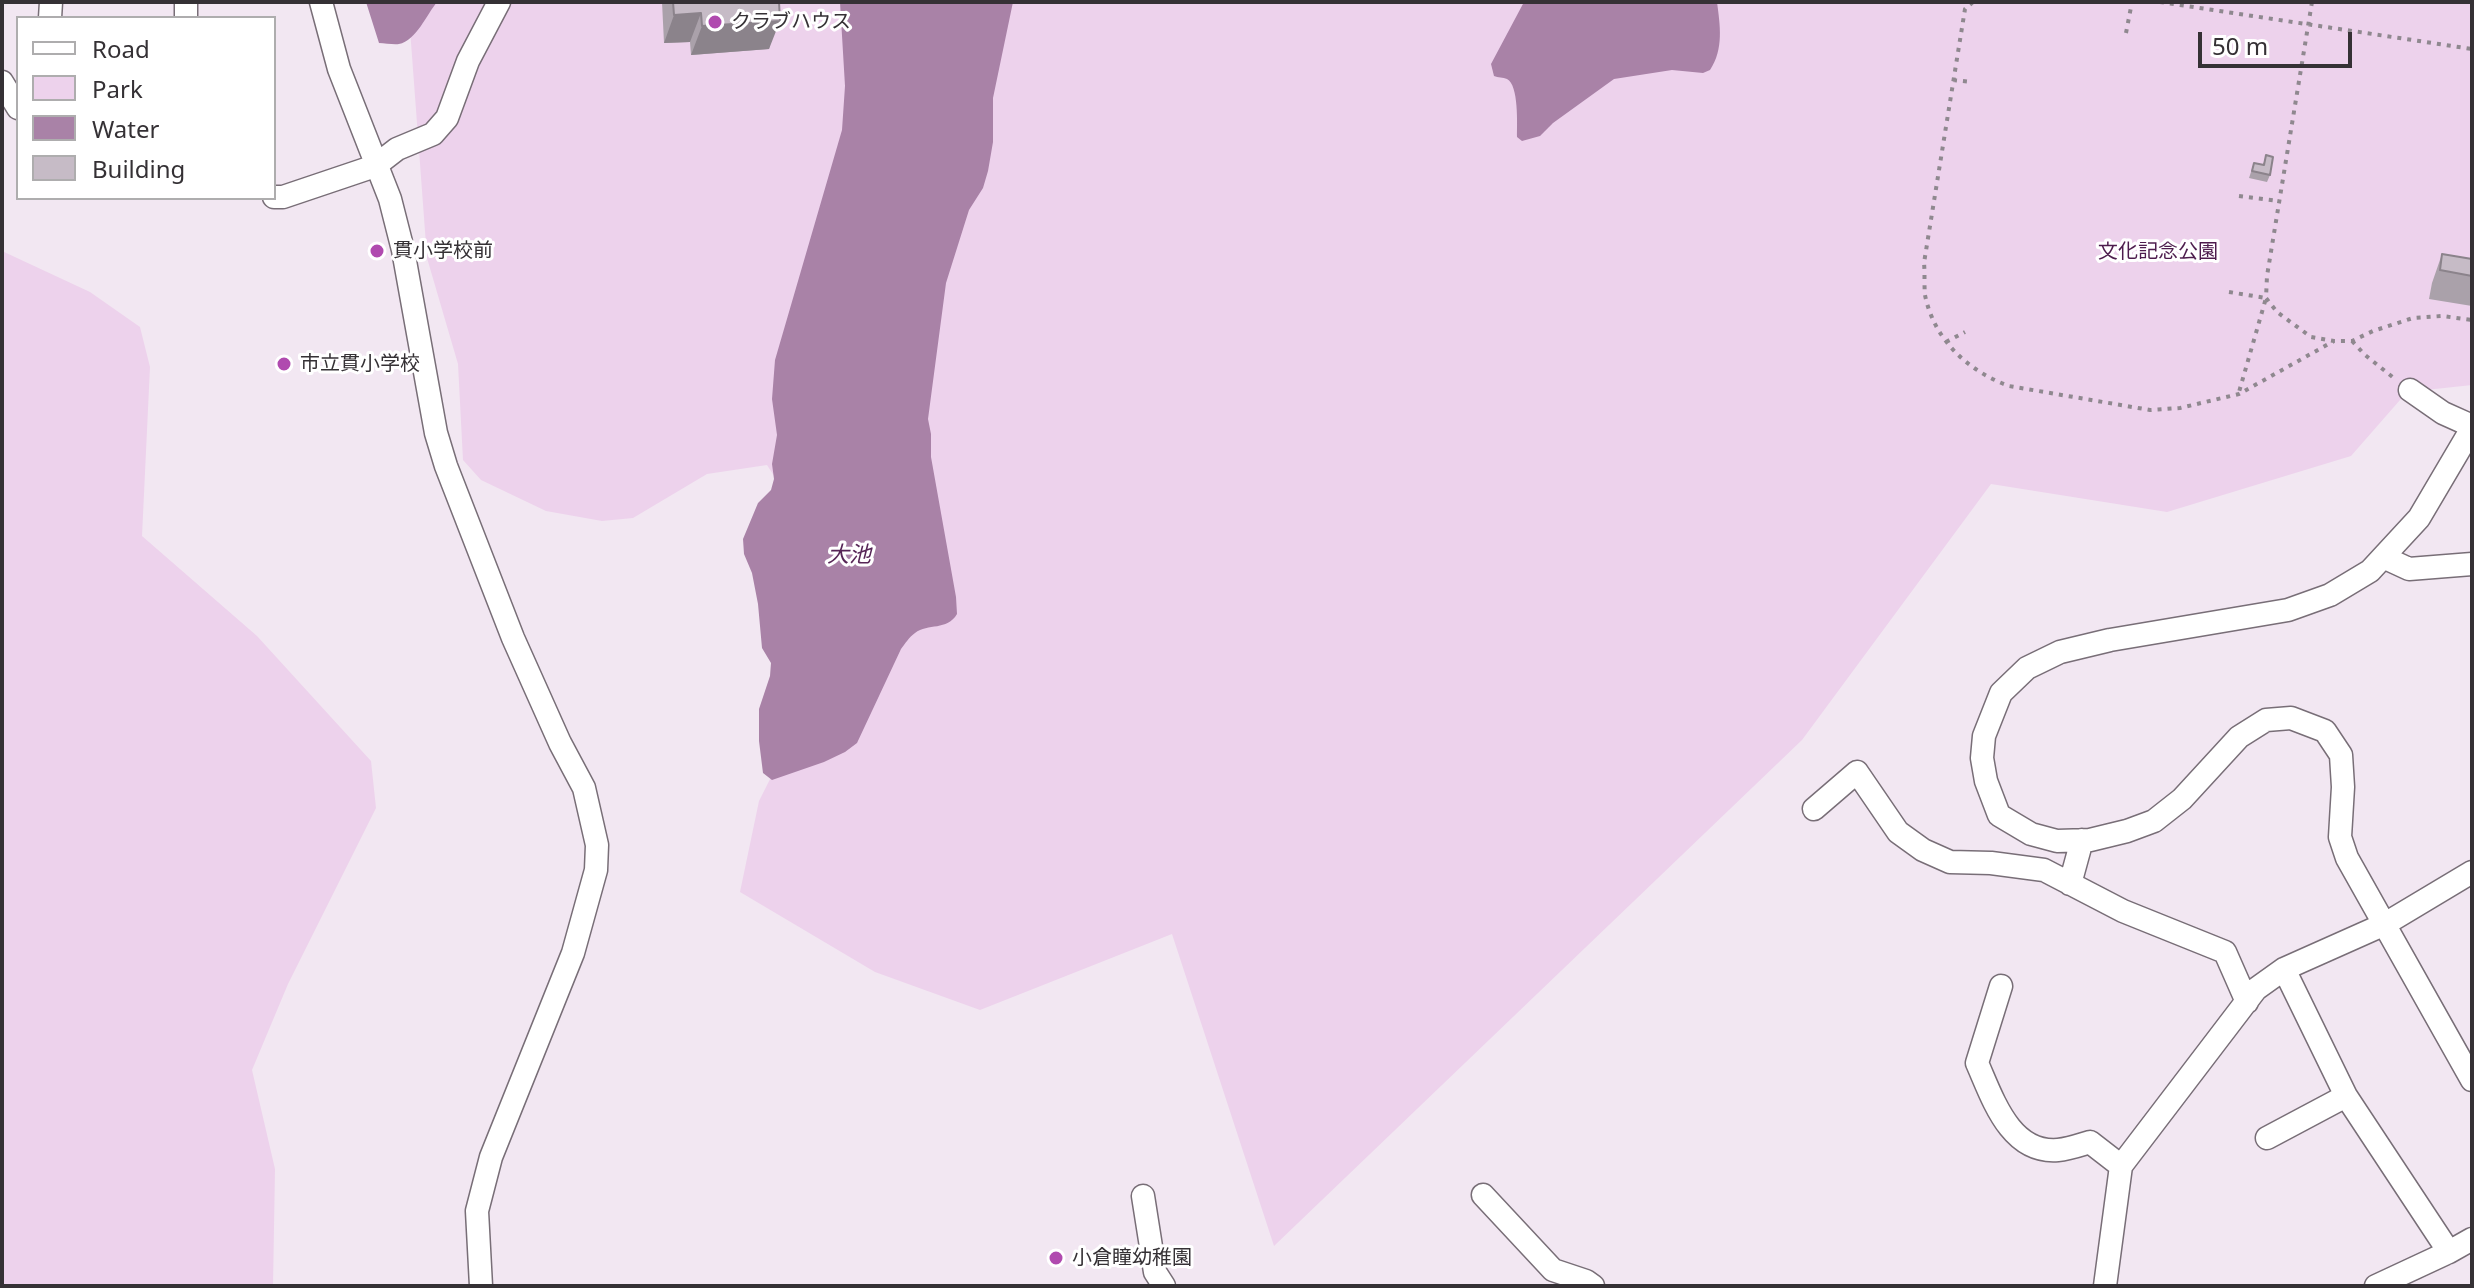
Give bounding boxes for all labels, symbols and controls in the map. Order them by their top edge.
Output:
place label: クラブハウス [731,10,851,34]
marker: クラブハウス [706,13,724,31]
legend [16,16,276,200]
scale bar [2202,16,2356,66]
text: 50 m [2212,29,2268,62]
text: Road [92,32,150,65]
text: Park [92,72,143,105]
text: Water [92,112,159,145]
text: Building [92,152,185,185]
place label: 貫小学校前 [393,239,493,263]
park label: 文化記念公園 [2098,240,2218,264]
marker: 貫小学校前 [368,242,386,260]
place label: 市立貫小学校 [300,352,420,376]
marker: 市立貫小学校 [275,355,293,373]
water label: 大池 [827,543,871,569]
place label: 小倉瞳幼稚園 [1072,1246,1192,1270]
marker: 小倉瞳幼稚園 [1047,1249,1065,1267]

